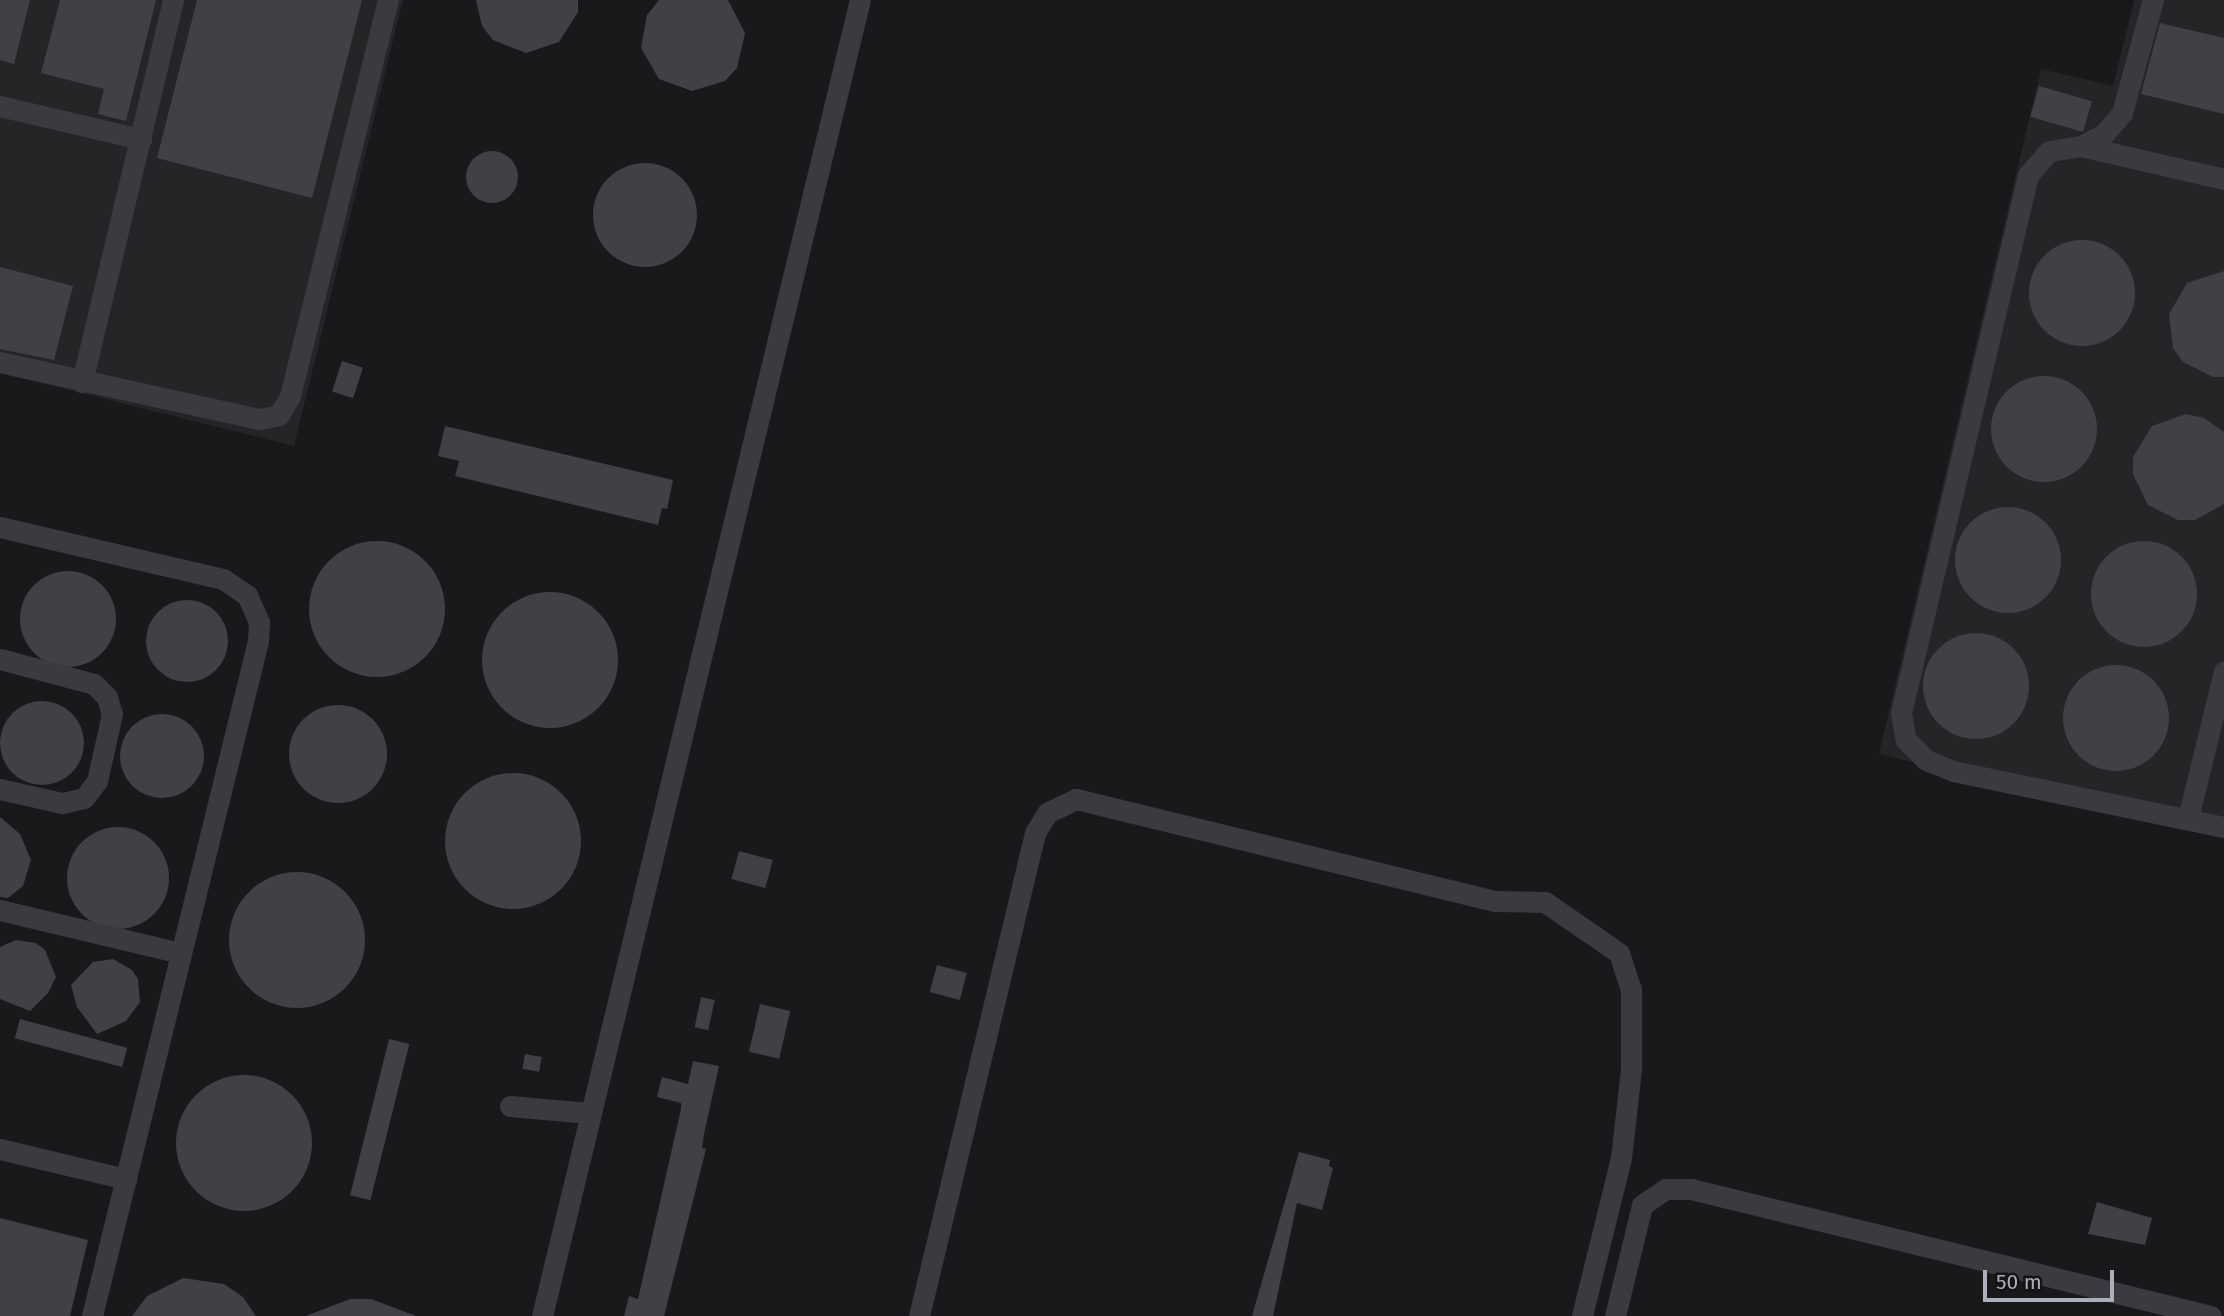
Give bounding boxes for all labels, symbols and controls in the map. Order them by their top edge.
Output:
scale bar [1986,1256,2117,1300]
text: 50 m [1996,1269,2042,1295]

